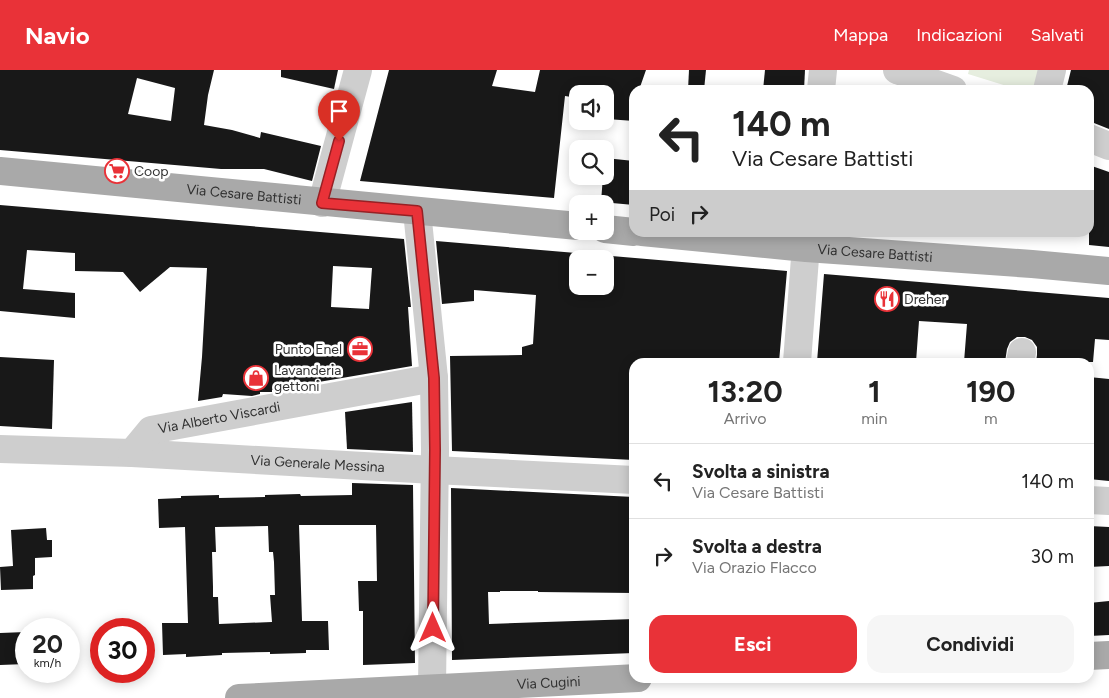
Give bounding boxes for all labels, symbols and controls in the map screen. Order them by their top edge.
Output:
text: Navio [25,21,90,50]
text: Mappa [833,24,888,46]
text: Indicazioni [916,24,1002,46]
text: Salvati [1030,24,1084,46]
map controls [569,85,614,295]
button: sound [569,85,614,130]
pin [318,90,360,141]
icon: arrive [325,97,353,125]
text: 140 m [732,103,830,145]
icon: left [649,105,714,170]
button: search [569,140,614,185]
text: Via Cesare Battisti [732,145,913,172]
supermarket icon: Coop [104,158,130,184]
place label: Coop [134,163,169,180]
street label: Via Cesare Battisti [186,180,302,208]
button: + [569,195,614,240]
icon: right [685,200,713,228]
text: Poi [649,203,675,226]
street label: Via Cesare Battisti [817,240,933,265]
button: − [569,250,614,295]
restaurant icon: Dreher [874,286,900,312]
place label: Dreher [904,291,946,308]
office icon: Punto Enel [347,336,373,362]
place label: Punto Enel [275,341,342,358]
place label: Lavanderia gettoni [274,362,341,395]
shop icon: Lavanderia gettoni [243,365,269,391]
text: 13:20 [708,373,783,410]
text: 1 [868,373,881,410]
text: 190 [966,373,1015,410]
street label: Via Alberto Viscardi [157,398,282,437]
text: Arrivo [724,409,766,428]
text: min [861,409,887,428]
text: m [984,409,998,428]
street label: Via Generale Messina [250,451,385,476]
text: Svolta a sinistra [692,460,830,483]
icon: left [649,467,677,495]
text: 140 m [1021,470,1074,493]
text: Via Cesare Battisti [692,483,824,502]
text: Svolta a destra [692,535,822,558]
icon: right [649,542,677,570]
text: 30 m [1031,545,1074,568]
text: Via Orazio Flacco [692,558,817,577]
position arrow [406,601,458,653]
button: Esci [649,615,857,673]
button: Condividi [867,615,1074,673]
speed limit sign: 30 [90,618,155,683]
text: 20 [32,629,63,659]
text: km/h [34,656,61,670]
street label: Via Cugini [516,672,581,693]

